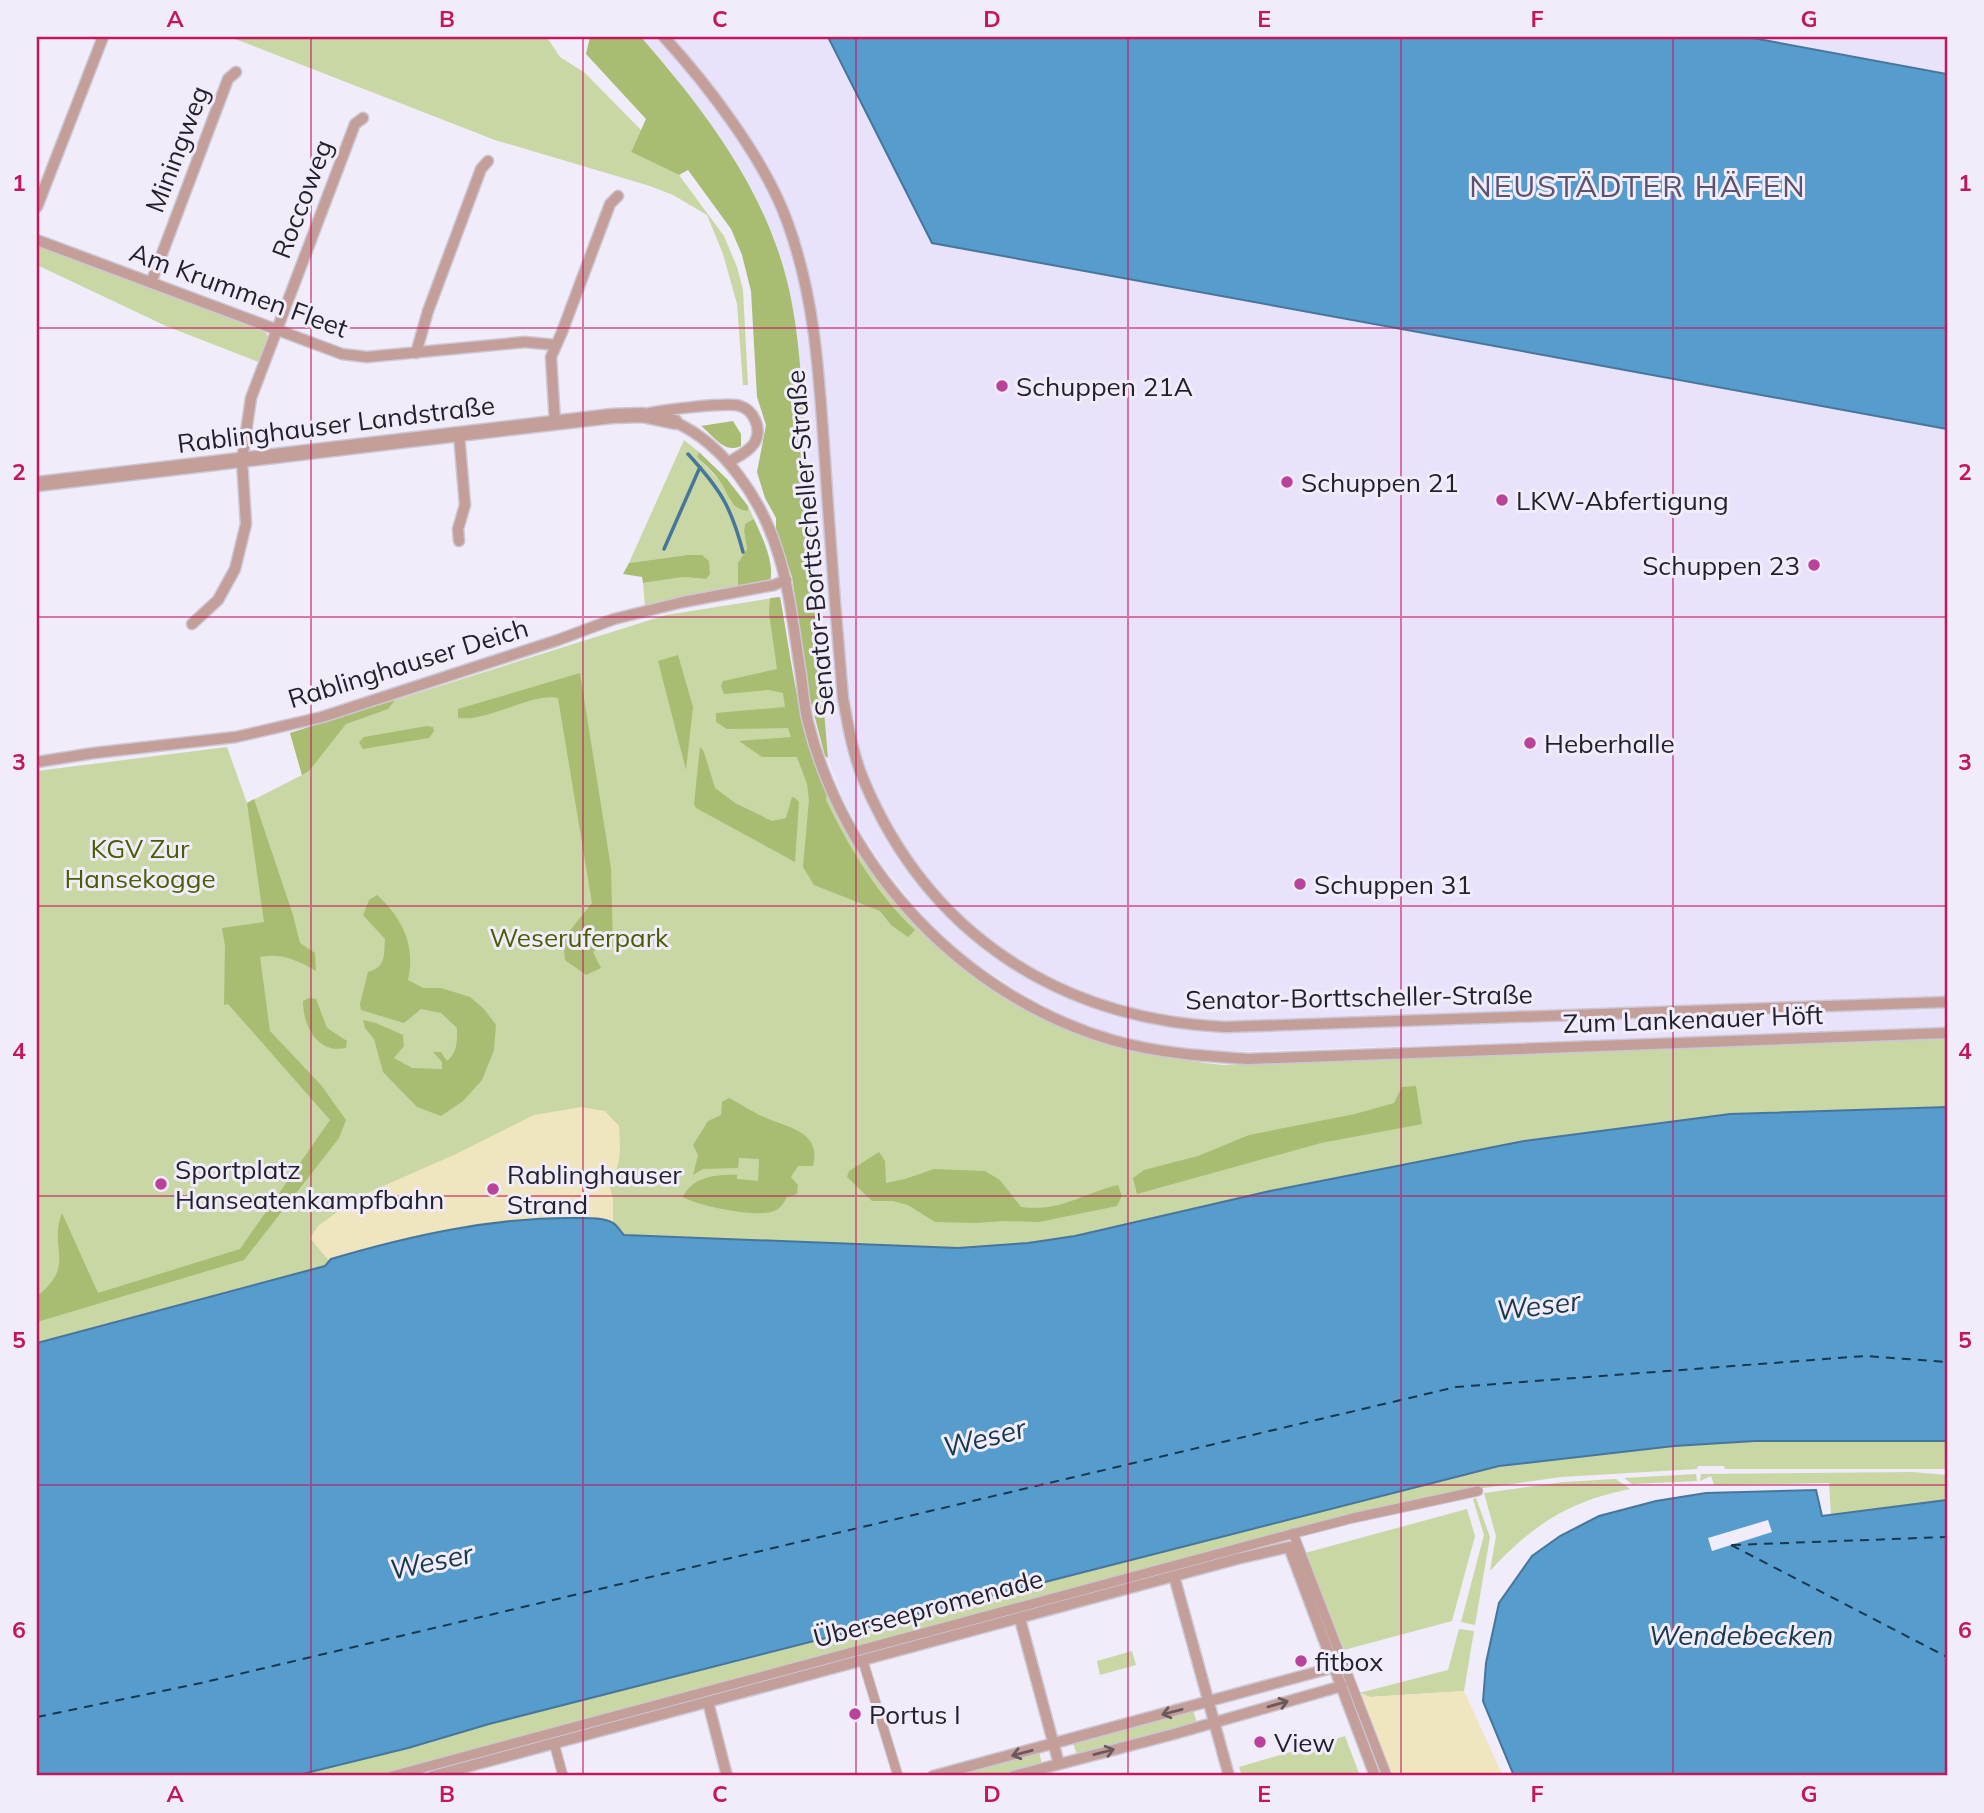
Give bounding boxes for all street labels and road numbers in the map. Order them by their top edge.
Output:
street label: Miningweg [138,81,216,217]
street label: Roccoweg [264,135,340,263]
street label: Am Krummen Fleet [125,235,353,345]
street label: Senator-Borttscheller-Straße [778,369,842,717]
street label: Rablinghauser Landstraße [175,388,497,460]
street label: Rablinghauser Deich [284,611,532,715]
street label: Senator-Borttscheller-Straße [1185,977,1533,1017]
street label: Zum Lankenauer Höft [1562,998,1824,1040]
street label: Überseepromenade [810,1561,1046,1655]

